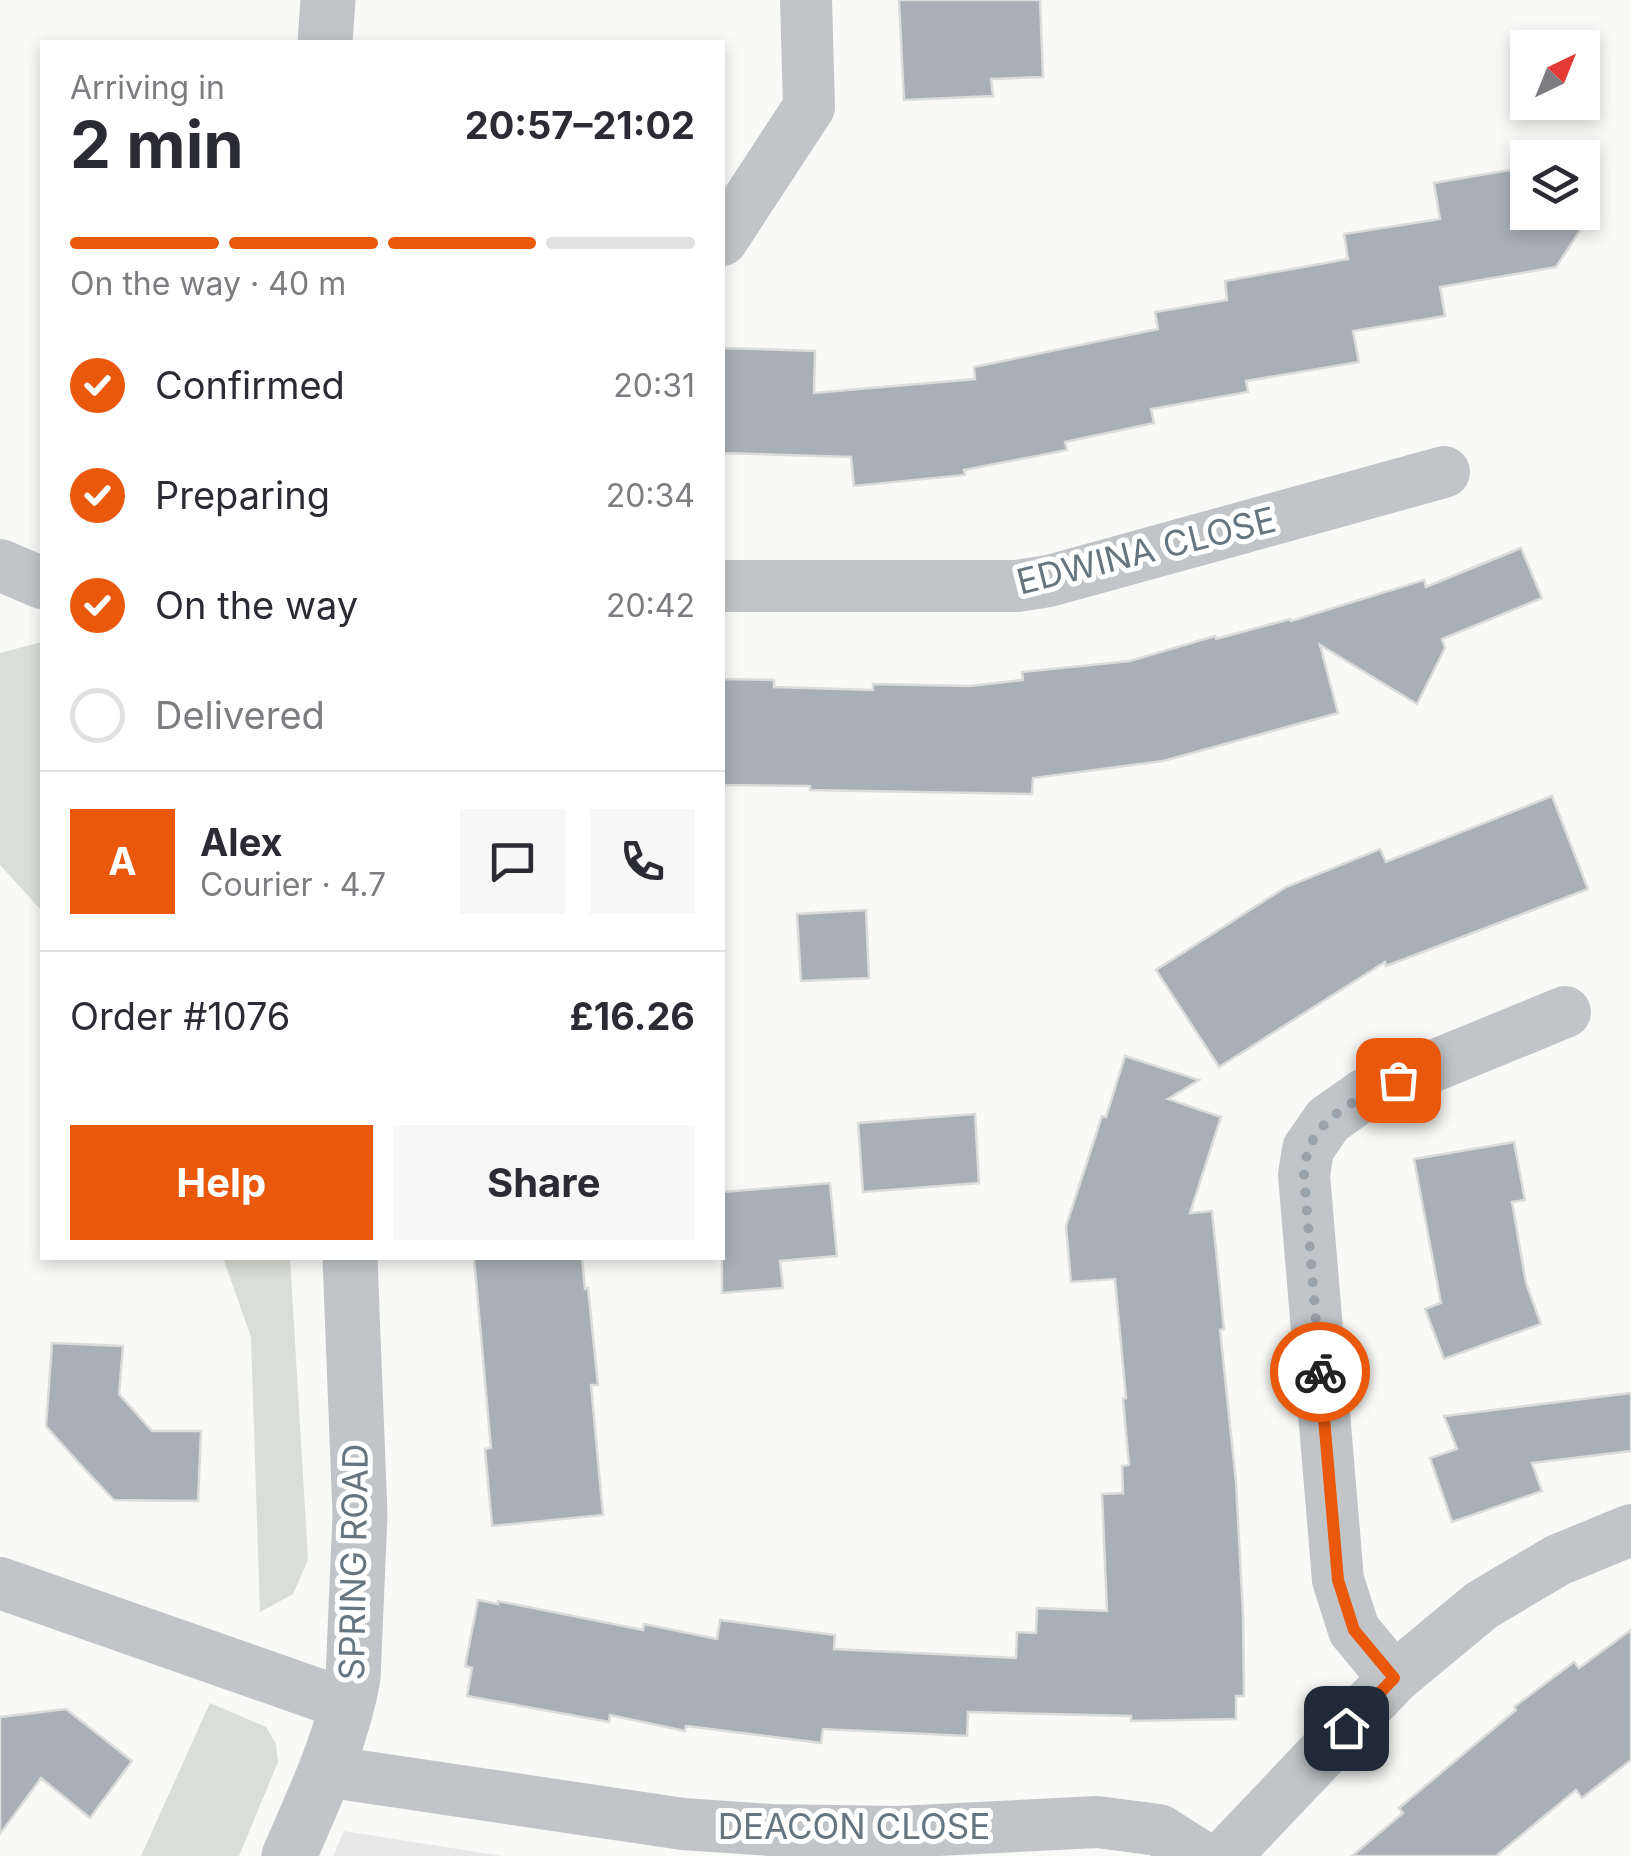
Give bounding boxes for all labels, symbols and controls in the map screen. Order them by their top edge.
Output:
north arrow [1510,30,1600,120]
map controls [1510,30,1600,230]
text: Arriving in [70,68,225,107]
text: 20:57–21:02 [465,102,695,148]
text: 2 min [70,105,244,184]
button: layers [1510,140,1600,230]
text: On the way · 40 m [70,264,346,303]
icon: check [70,358,125,413]
text: Confirmed [155,362,345,408]
text: 20:31 [613,366,695,405]
icon: check [70,468,125,523]
text: Preparing [155,472,330,518]
text: 20:34 [606,476,695,515]
street label: EDWINA CLOSE [1012,498,1280,602]
icon: check [70,578,125,633]
text: On the way [155,582,358,628]
text: 20:42 [606,586,695,625]
text: Delivered [155,692,325,738]
button: chat [460,809,565,914]
button: phone [590,809,695,914]
text: Alex [200,819,283,865]
text: A [108,838,137,884]
text: Courier · 4.7 [200,865,386,904]
text: Order #1076 [70,993,290,1039]
text: £16.26 [569,993,695,1039]
pin [1356,1038,1441,1123]
icon: bag [1371,1053,1426,1108]
button: Help [70,1125,373,1240]
button: Share [393,1125,695,1240]
courier [1270,1322,1370,1422]
icon: bike [1293,1345,1348,1400]
street label: SPRING ROAD [330,1443,376,1681]
pin [1304,1686,1389,1771]
icon: home [1319,1701,1374,1756]
street label: DEACON CLOSE [718,1805,990,1847]

